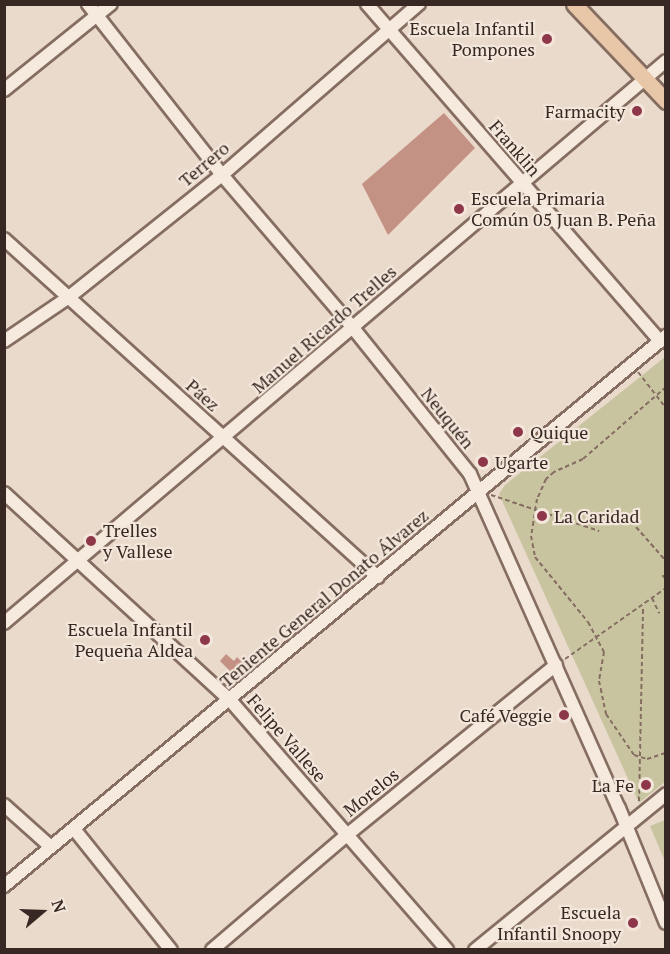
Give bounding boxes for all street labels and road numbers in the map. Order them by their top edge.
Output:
street label: Franklin [485,116,545,180]
street label: Terrero [175,137,233,191]
street label: Manuel Ricardo Trelles [247,260,401,398]
street label: Páez [182,374,224,416]
street label: Neuquén [417,383,479,453]
street label: Teniente General Donato Álvarez [215,504,433,692]
street label: Felipe Vallese [243,689,331,787]
street label: Morelos [339,763,403,821]

